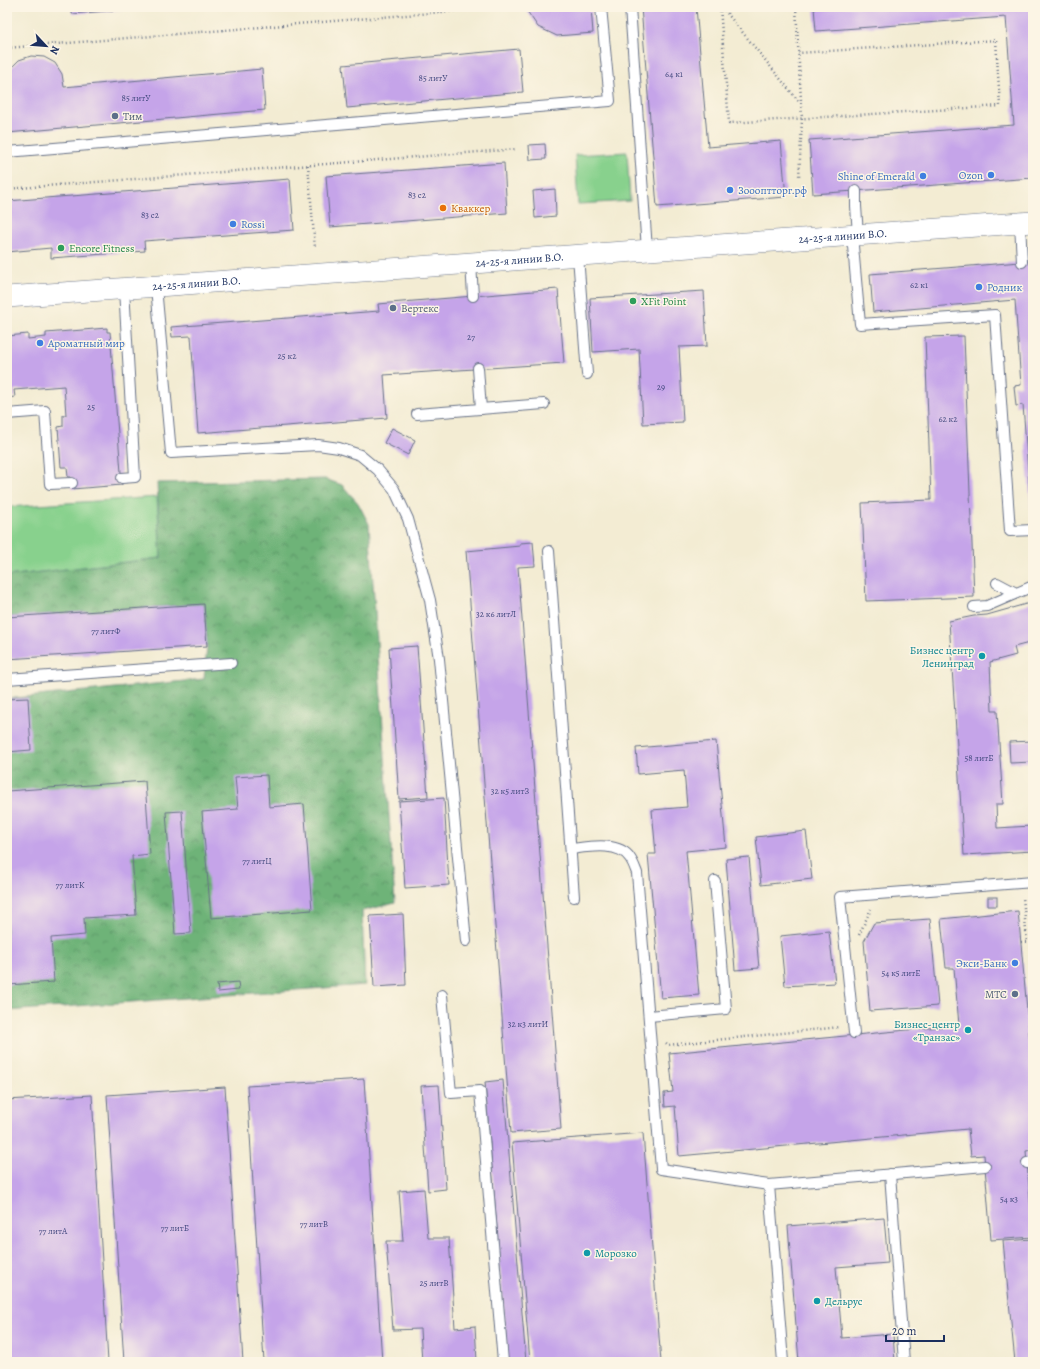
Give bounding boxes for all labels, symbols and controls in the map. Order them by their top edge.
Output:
north arrow [26,26,66,66]
text: N [46,43,63,57]
house number: 64 к1 [665,68,683,80]
house number: 85 литУ [419,72,448,84]
house number: 85 литУ [122,92,151,104]
place label: Тим [123,109,143,124]
marker: Тим [110,111,120,121]
place label: Ozon [959,168,983,183]
place label: Shine of Emerald [838,169,915,184]
marker: Ozon [986,170,996,180]
marker: Shine of Emerald [918,171,928,181]
place label: Зоооптторг.рф [738,183,807,198]
marker: Зоооптторг.рф [725,185,735,195]
house number: 83 с2 [408,189,427,201]
place label: Кваккер [451,201,491,216]
marker: Кваккер [438,203,448,213]
house number: 83 с2 [141,209,160,221]
place label: Rossi [241,217,265,232]
marker: Rossi [228,219,238,229]
street label: 24-25-я линии В.О. [798,225,888,247]
place label: Encore Fitness [69,241,134,256]
marker: Encore Fitness [56,243,66,253]
street label: 24-25-я линии В.О. [475,249,564,270]
street label: 24-25-я линии В.О. [152,272,241,294]
house number: 62 к1 [910,279,928,291]
place label: Родник [987,280,1022,295]
marker: Родник [974,282,984,292]
place label: XFit Point [641,294,687,309]
marker: XFit Point [628,296,638,306]
place label: Вертекс [401,301,439,316]
marker: Вертекс [388,303,398,313]
house number: 27 [467,331,475,343]
place label: Ароматный мир [47,336,125,351]
marker: Ароматный мир [35,338,45,348]
house number: 25 к2 [278,350,297,362]
house number: 29 [657,381,665,393]
house number: 25 [87,401,95,413]
house number: 62 к2 [938,413,958,425]
house number: 32 к6 литЛ [476,608,516,620]
house number: 77 литФ [91,625,121,637]
place label: Бизнес центр Ленинград [910,643,975,671]
marker: Бизнес центр Ленинград [977,651,987,661]
house number: 58 литБ [964,752,994,764]
house number: 32 к5 литЗ [491,785,530,797]
house number: 77 литЦ [242,855,272,867]
house number: 77 литК [56,879,85,891]
place label: Экси-Банк [956,956,1007,971]
marker: Экси-Банк [1010,958,1020,968]
house number: 54 к5 литЕ [881,967,921,979]
place label: МТС [985,987,1007,1002]
marker: МТС [1010,989,1020,999]
place label: Бизнес-центр «Транзас» [894,1017,960,1045]
house number: 32 к3 литИ [508,1018,548,1030]
marker: Бизнес-центр «Транзас» [963,1025,973,1035]
house number: 54 к3 [1000,1193,1018,1205]
house number: 77 литВ [300,1218,328,1230]
house number: 77 литБ [161,1222,189,1234]
house number: 77 литА [39,1225,68,1237]
place label: Морозко [595,1246,637,1261]
marker: Морозко [582,1248,592,1258]
house number: 25 литВ [419,1277,449,1289]
place label: Дельрус [825,1294,863,1309]
marker: Дельрус [812,1296,822,1306]
scale bar [886,1317,944,1343]
text: 20 m [892,1323,916,1339]

